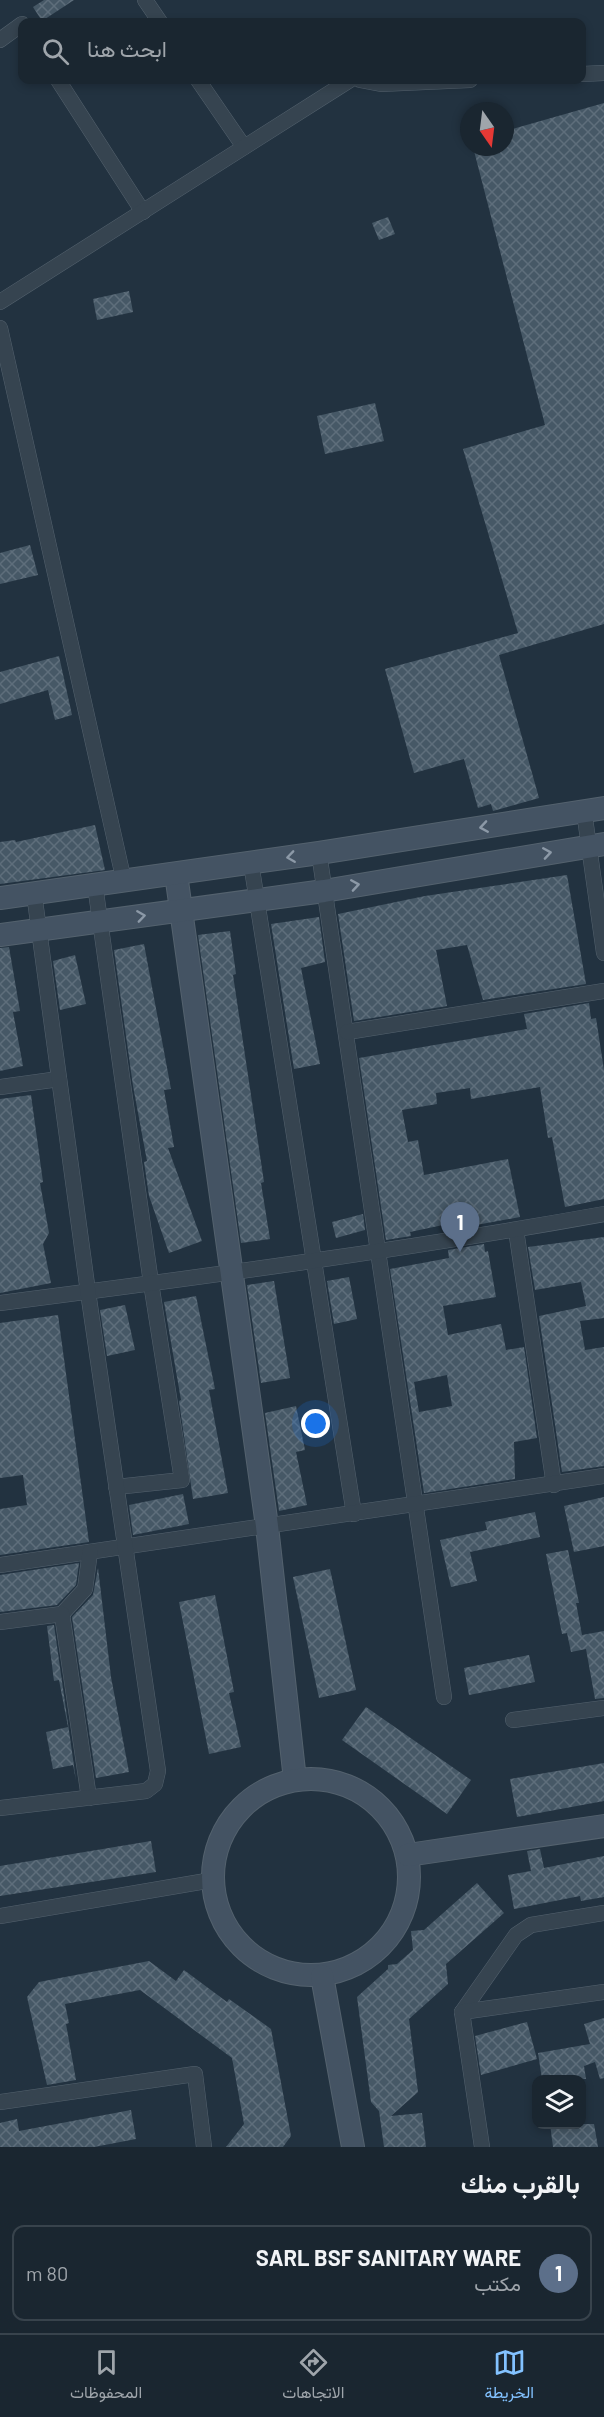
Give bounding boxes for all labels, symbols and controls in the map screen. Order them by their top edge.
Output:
search box [18,18,586,84]
icon: search [39,35,72,68]
text: ابحث هنا [87,35,167,61]
north arrow [460,102,514,156]
one-way arrow [479,820,489,833]
one-way arrow [543,848,552,860]
one-way arrow [287,851,296,863]
one-way arrow [350,880,360,892]
one-way arrow [137,911,146,923]
pin: 1 [440,1202,480,1252]
your location [301,1409,330,1438]
map controls [532,2075,586,2129]
button: layers [532,2075,586,2129]
text: بالقرب منك [461,2167,580,2198]
text: SARL BSF SANITARY WARE [256,2244,521,2270]
text: 80 m [26,2261,68,2285]
text: 1 [555,2261,562,2285]
text: مكتب [474,2271,521,2295]
tab: المحفوظات [70,2346,142,2407]
tab: الاتجاهات [282,2346,344,2407]
tab: الخريطة [484,2346,534,2407]

